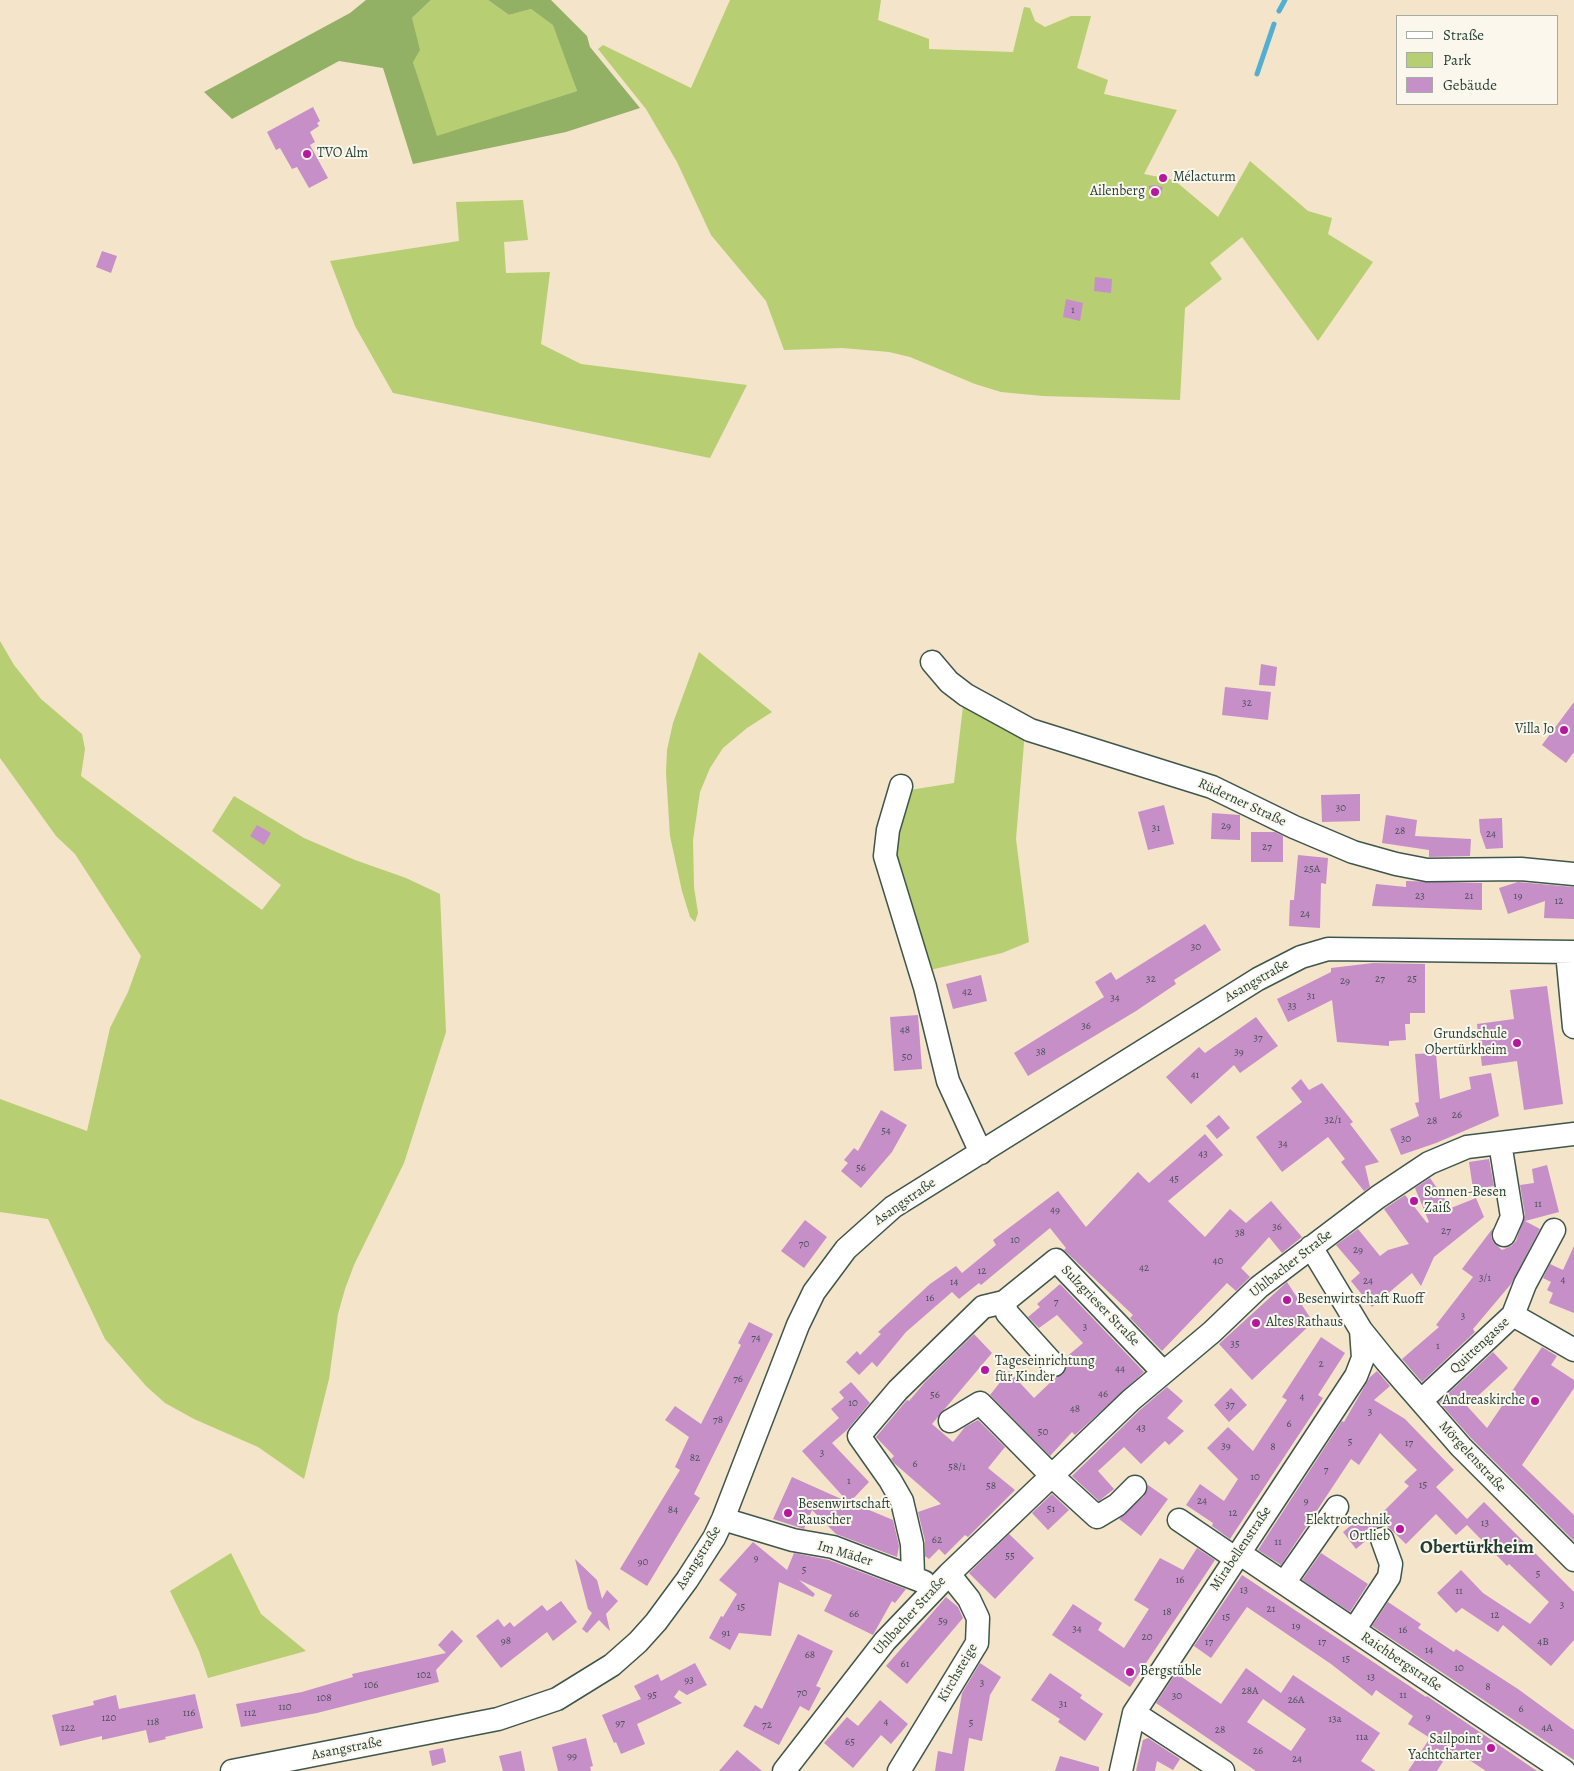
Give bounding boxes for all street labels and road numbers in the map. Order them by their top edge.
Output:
street label: Rüderner Straße [1195,775,1289,831]
street label: Asangstraße [1222,956,1292,1006]
street label: Asangstraße [871,1175,939,1229]
street label: Uhlbacher Straße [1246,1227,1336,1301]
street label: Sulzgrieser Straße [1057,1262,1143,1350]
street label: Quittengasse [1447,1314,1513,1378]
street label: Mörgelenstraße [1435,1418,1509,1496]
street label: Mirabellenstraße [1207,1504,1275,1594]
street label: Asangstraße [673,1523,725,1593]
street label: Im Mäder [815,1538,875,1570]
street label: Uhlbacher Straße [870,1573,950,1659]
street label: Raichbergstraße [1357,1629,1445,1695]
street label: Kirchsteige [934,1641,982,1705]
street label: Asangstraße [310,1734,384,1764]

